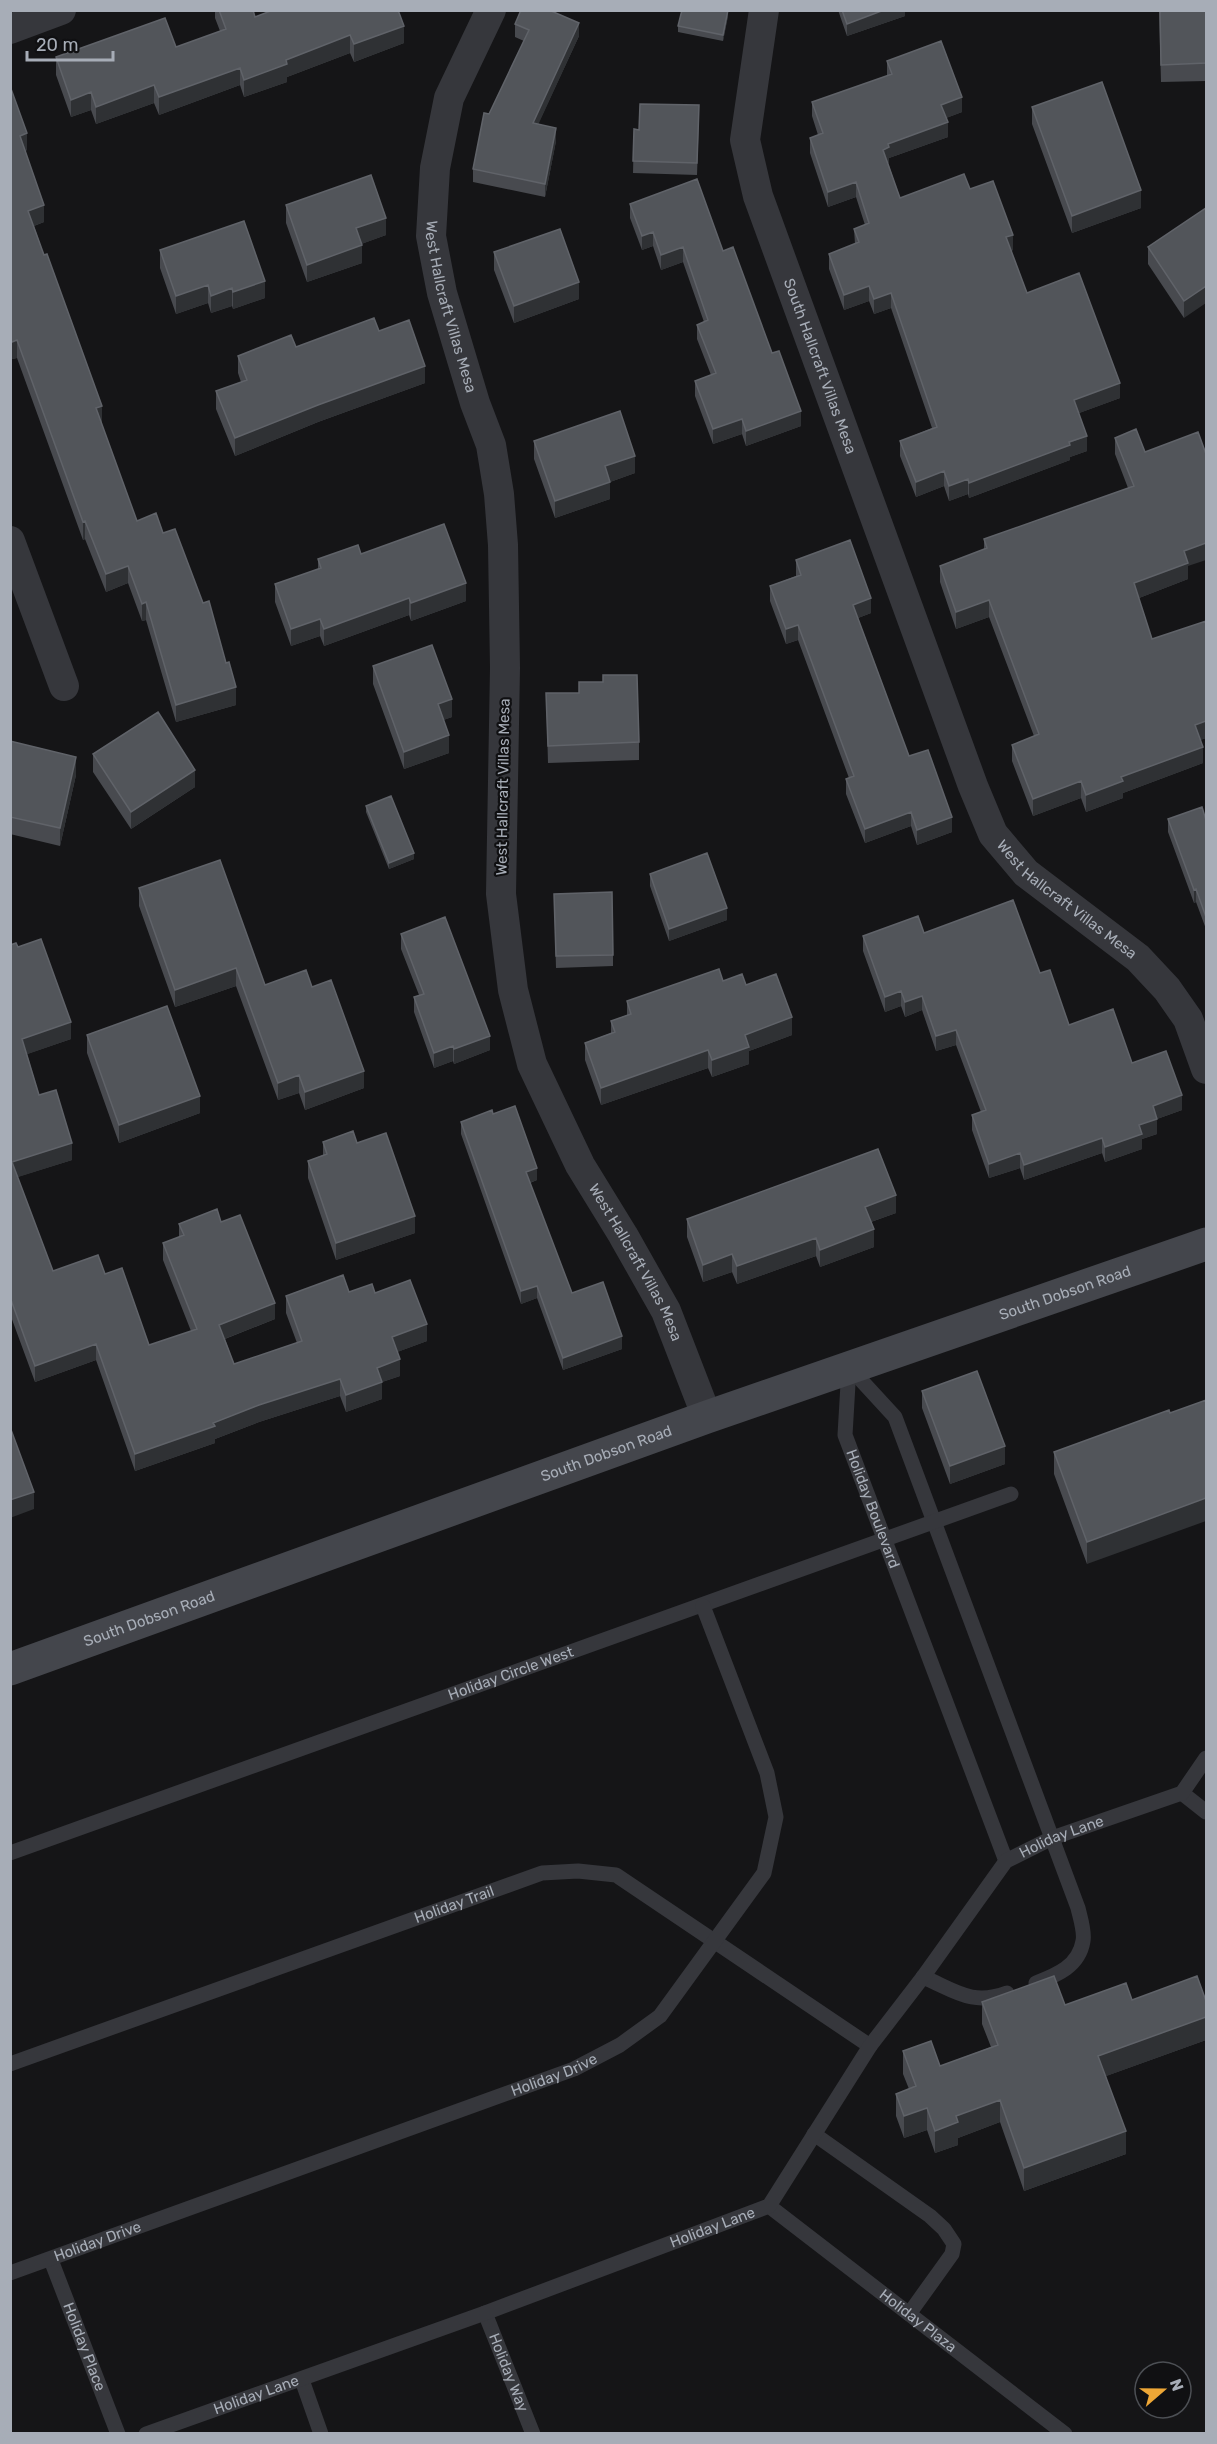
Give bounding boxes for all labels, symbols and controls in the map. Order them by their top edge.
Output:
scale bar [27,24,112,62]
text: 20 m [36,34,78,56]
street label: West Hallcraft Villas Mesa [421,220,480,395]
street label: South Hallcraft Villas Mesa [780,276,860,456]
street label: West Hallcraft Villas Mesa [492,698,514,876]
street label: West Hallcraft Villas Mesa [993,836,1140,963]
street label: West Hallcraft Villas Mesa [585,1180,686,1344]
street label: South Dobson Road [997,1262,1133,1324]
street label: South Dobson Road [538,1421,674,1485]
street label: Holiday Boulevard [842,1447,903,1571]
street label: South Dobson Road [81,1587,217,1651]
street label: Holiday Circle West [446,1643,576,1704]
street label: Holiday Lane [1016,1812,1106,1862]
street label: Holiday Trail [412,1882,497,1927]
street label: Holiday Drive [508,2049,600,2100]
street label: Holiday Lane [667,2203,757,2252]
street label: Holiday Drive [51,2217,143,2265]
street label: Holiday Plaza [876,2285,960,2356]
street label: Holiday Place [59,2300,110,2394]
street label: Holiday Way [485,2331,532,2414]
north arrow [1133,2360,1193,2420]
street label: Holiday Lane [211,2371,301,2418]
text: N [1166,2376,1188,2394]

